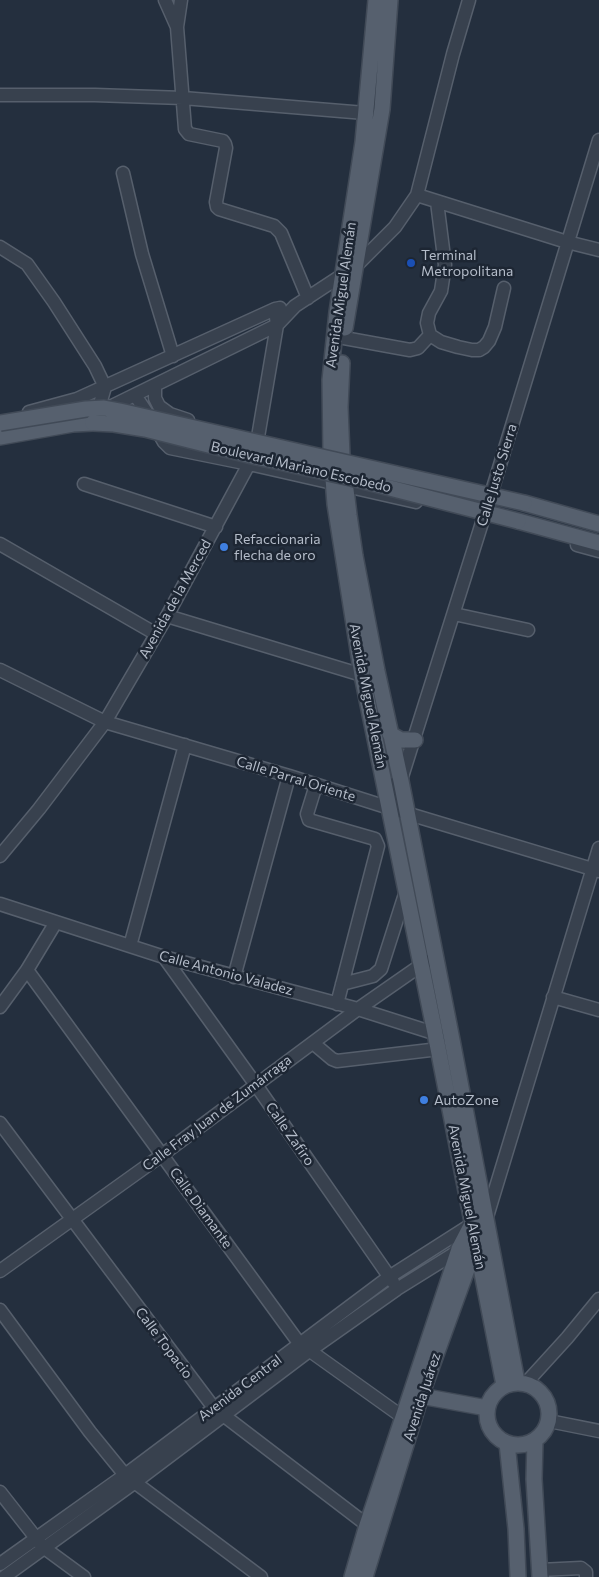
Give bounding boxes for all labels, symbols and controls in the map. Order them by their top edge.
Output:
street label: Avenida Miguel Alemán [322,221,360,369]
place label: Terminal Metropolitana [421,247,513,280]
marker: Terminal Metropolitana [405,257,417,269]
street label: Calle Justo Sierra [473,422,521,528]
street label: Boulevard Mariano Escobedo [209,438,393,496]
place label: Refaccionaria flecha de oro [234,531,321,564]
street label: Avenida de la Merced [135,537,215,661]
marker: Refaccionaria flecha de oro [218,541,230,553]
street label: Avenida Miguel Alemán [346,622,390,770]
street label: Calle Parral Oriente [234,753,358,805]
street label: Calle Antonio Valadez [157,947,295,999]
street label: Calle Fray Juan de Zumárraga [139,1051,295,1175]
place label: AutoZone [434,1092,499,1108]
marker: AutoZone [418,1094,430,1106]
street label: Calle Zafiro [262,1099,318,1169]
street label: Avenida Miguel Alemán [445,1123,489,1271]
street label: Calle Diamante [166,1164,236,1252]
street label: Calle Topacio [132,1304,196,1382]
street label: Avenida Central [195,1351,285,1425]
street label: Avenida Juárez [400,1351,444,1443]

